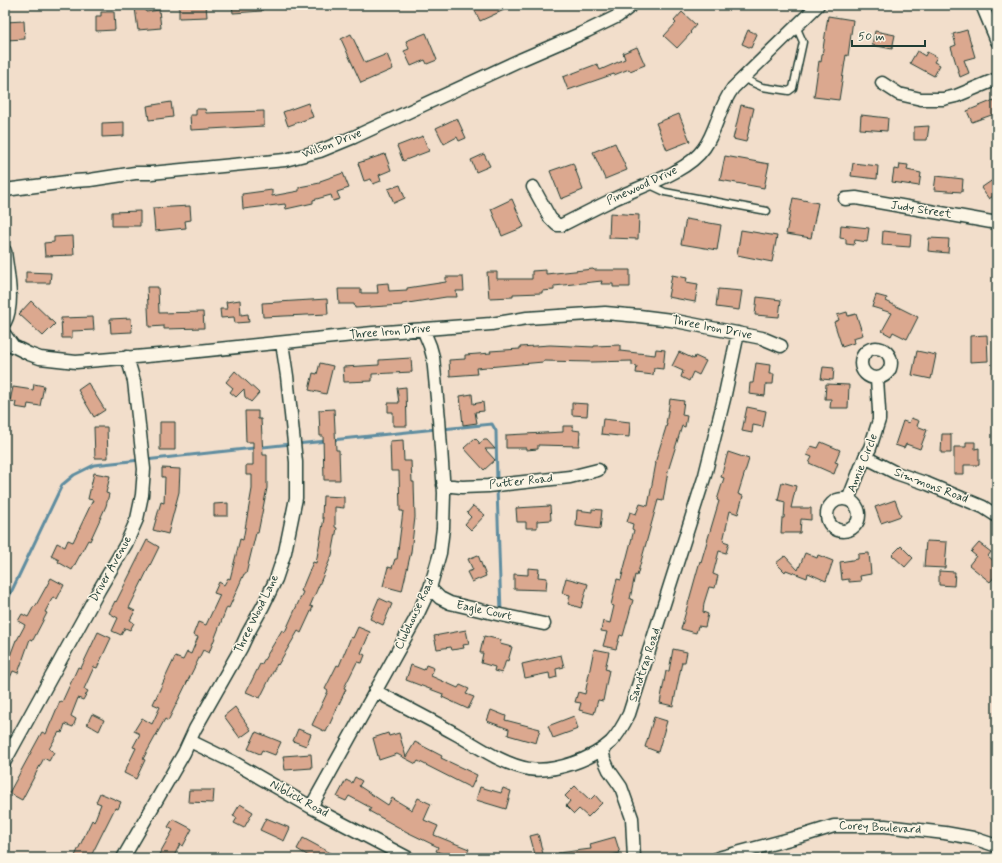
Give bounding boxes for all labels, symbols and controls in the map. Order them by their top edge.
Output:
scale bar [852,22,925,48]
text: 50 m [858,29,885,45]
street label: Wilson Drive [300,125,364,163]
street label: Pinewood Drive [604,163,680,209]
street label: Judy Street [889,197,953,223]
street label: Three Iron Drive [670,312,754,344]
street label: Three Iron Drive [349,320,431,344]
street label: Annie Circle [844,431,882,495]
street label: Simmons Road [892,465,970,507]
street label: Putter Road [488,471,554,493]
street label: Driver Avenue [86,533,136,605]
street label: Three Wood Lane [231,572,283,656]
street label: Clubhouse Road [391,576,439,652]
street label: Eagle Court [455,597,514,625]
street label: Sandtrap Road [625,626,665,704]
street label: Niblick Road [267,776,331,822]
street label: Corey Boulevard [839,818,921,838]

